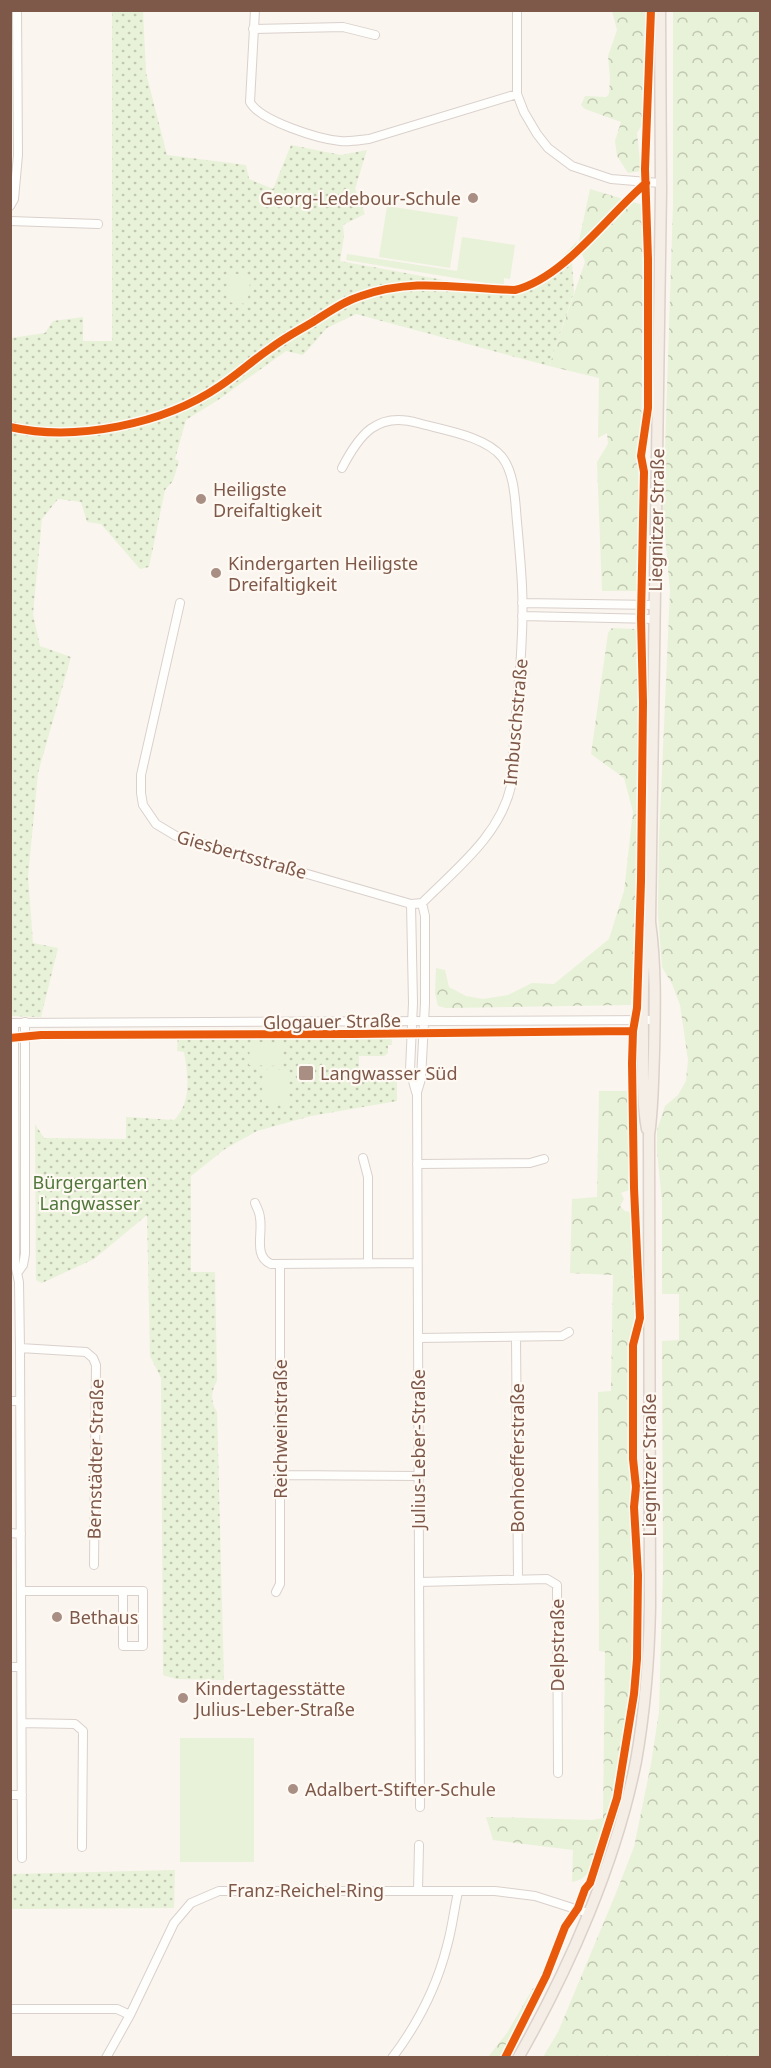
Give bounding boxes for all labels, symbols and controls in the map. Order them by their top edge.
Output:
place label: Georg-Ledebour-Schule [260,186,461,210]
marker: Georg-Ledebour-Schule [466,191,480,205]
street label: Liegnitzer Straße [643,448,669,592]
place label: Heiligste Dreifaltigkeit [213,477,323,522]
marker: Heiligste Dreifaltigkeit [194,492,208,506]
place label: Kindergarten Heiligste Dreifaltigkeit [228,551,418,596]
marker: Kindergarten Heiligste Dreifaltigkeit [209,566,223,580]
street label: Imbuschstraße [497,658,533,786]
street label: Giesbertsstraße [174,824,310,884]
street label: Glogauer Straße [263,1008,401,1034]
place label: Langwasser Süd [320,1061,458,1085]
marker: Langwasser Süd [297,1064,315,1082]
park label: Bürgergarten Langwasser [33,1170,147,1215]
street label: Reichweinstraße [268,1359,292,1499]
street label: Julius-Leber-Straße [406,1369,430,1531]
street label: Bernstädter Straße [82,1379,108,1539]
street label: Bonhoefferstraße [505,1383,529,1533]
street label: Liegnitzer Straße [637,1393,661,1537]
street label: Delpstraße [545,1599,569,1691]
place label: Bethaus [69,1605,138,1629]
marker: Bethaus [50,1610,64,1624]
place label: Kindertagesstätte Julius-Leber-Straße [193,1676,355,1721]
marker: Kindertagesstätte Julius-Leber-Straße [176,1691,190,1705]
place label: Adalbert-Stifter-Schule [305,1777,496,1801]
marker: Adalbert-Stifter-Schule [286,1782,300,1796]
street label: Franz-Reichel-Ring [228,1878,384,1902]

